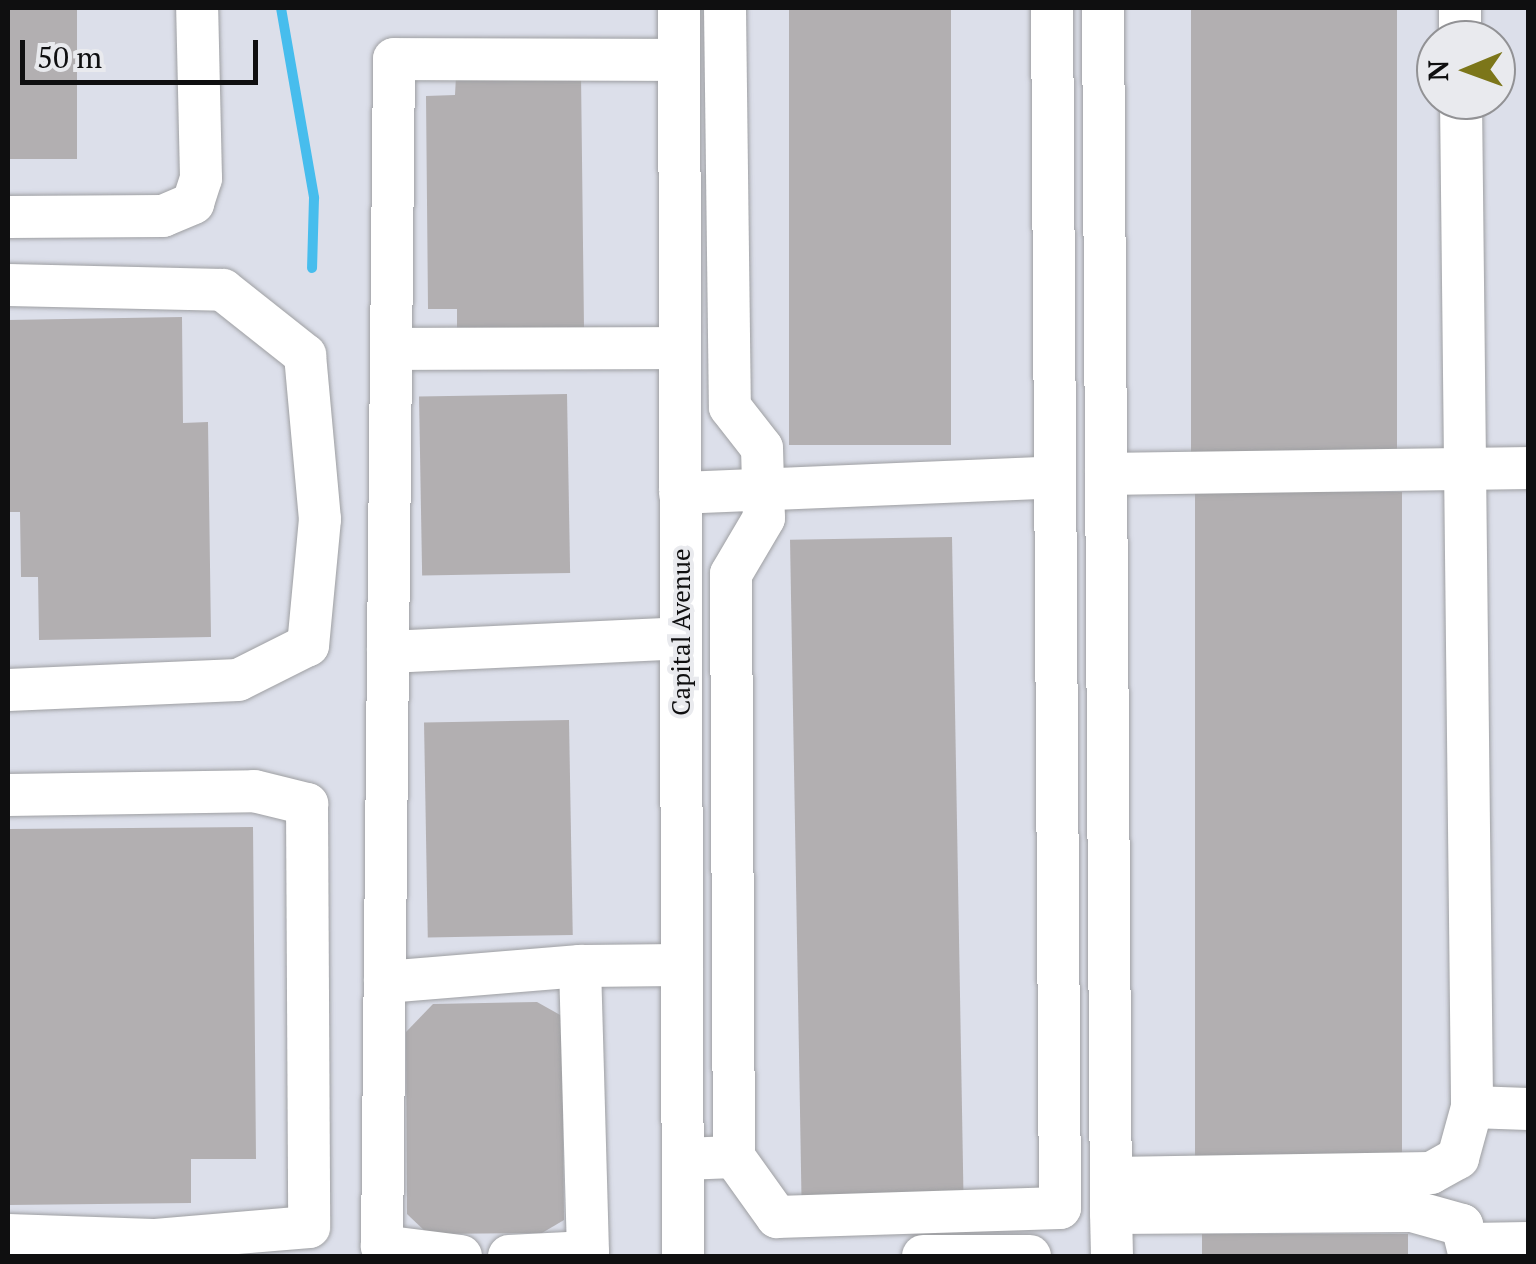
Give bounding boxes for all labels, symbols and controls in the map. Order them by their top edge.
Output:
scale bar [25,20,262,82]
north arrow [1416,20,1516,120]
text: 50 m [37,37,102,77]
text: N [1419,60,1456,81]
street label: Capital Avenue [666,548,696,716]

